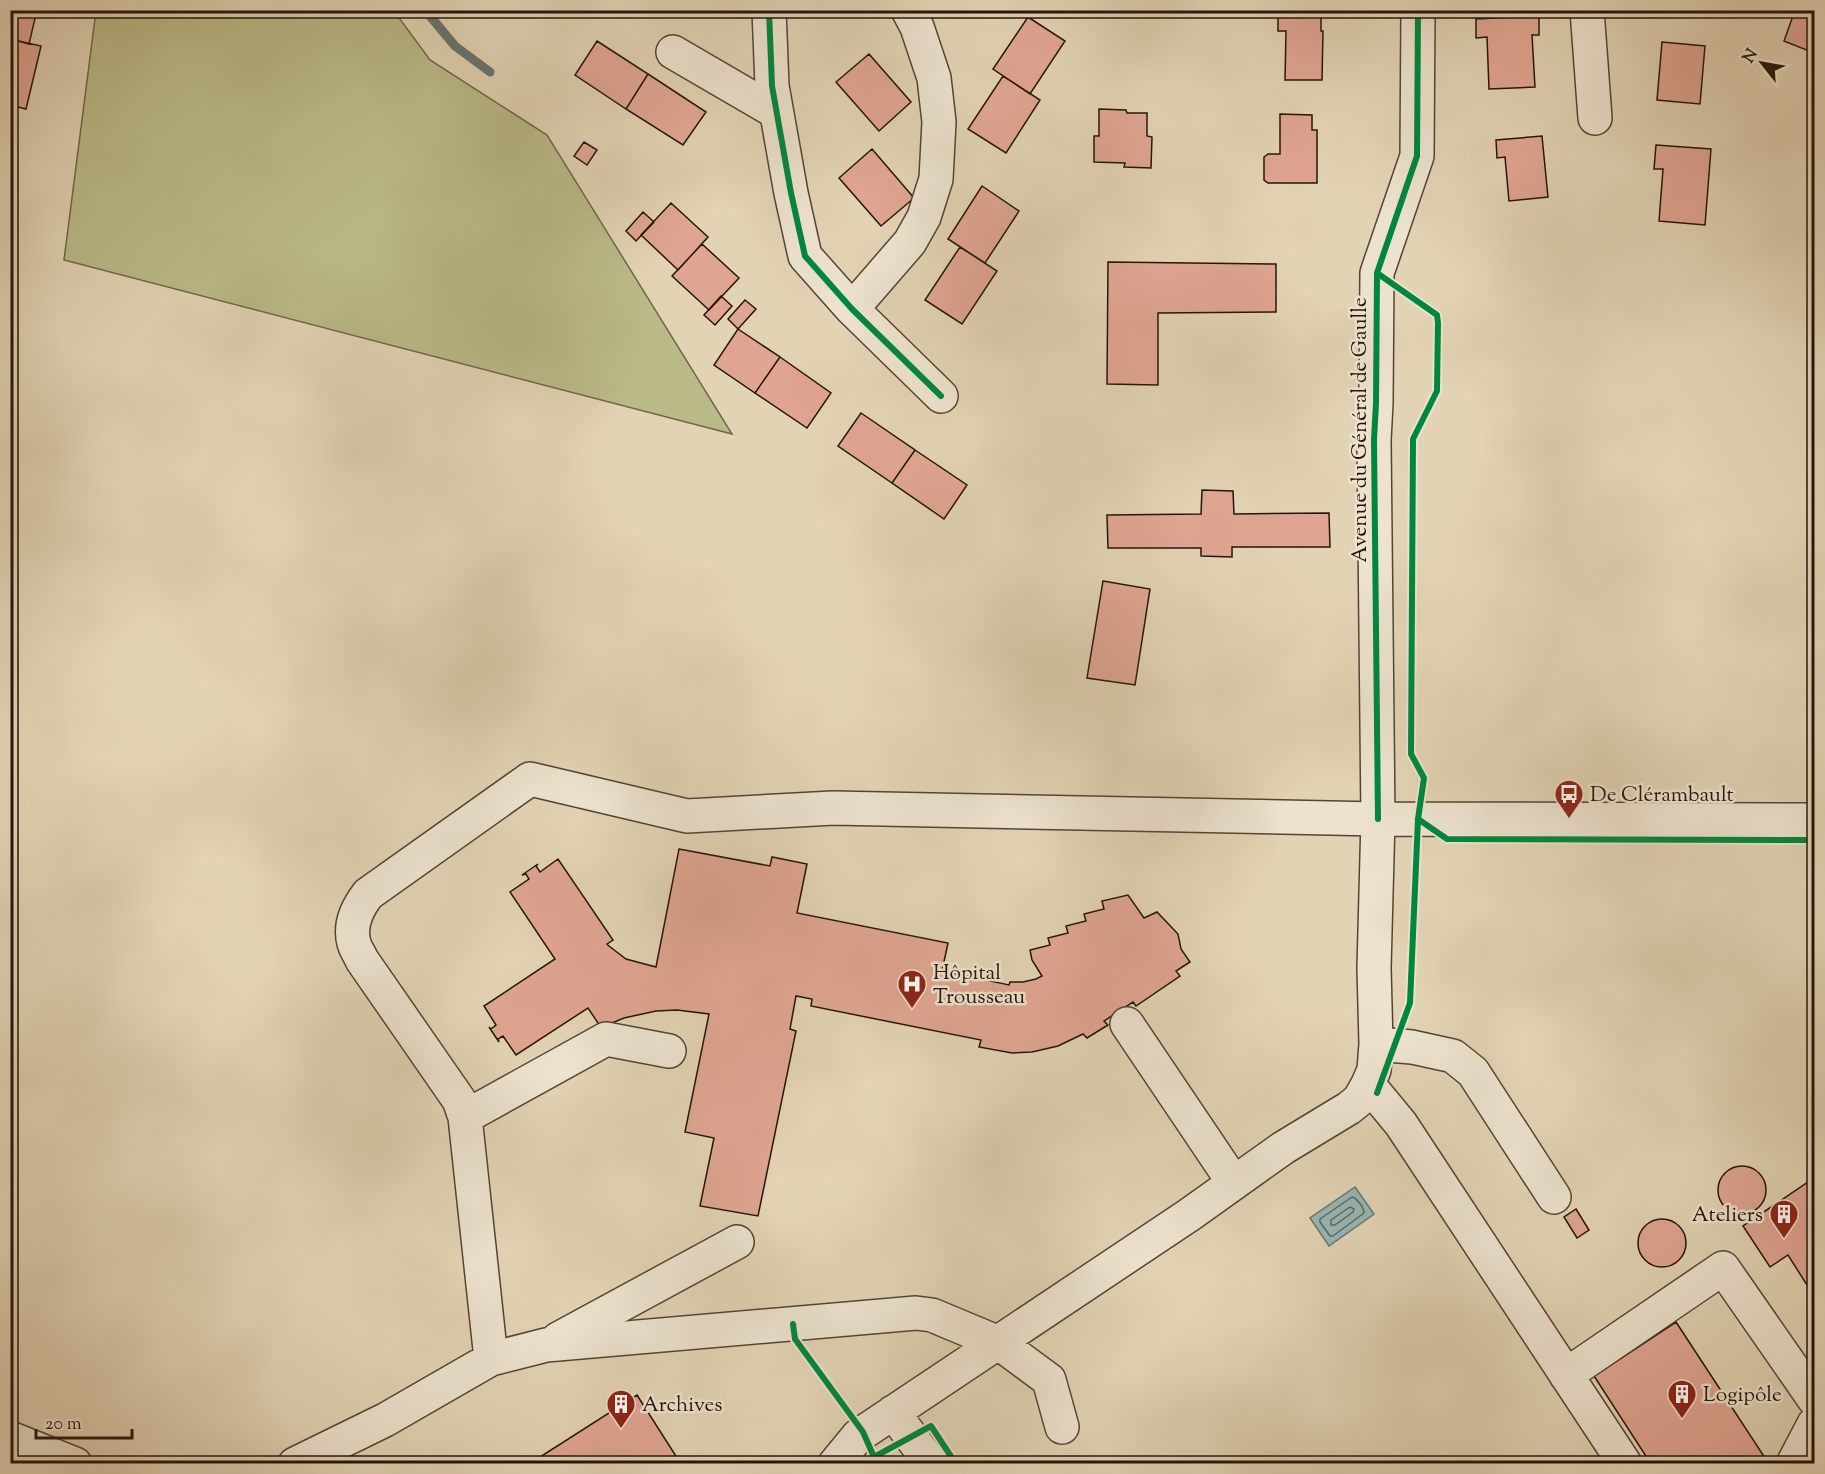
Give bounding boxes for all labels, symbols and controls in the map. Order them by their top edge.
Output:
north arrow [1732,33,1792,93]
text: N [1738,45,1765,68]
street label: Avenue du Général de Gaulle [1346,297,1376,563]
bus stop icon: De Clérambault [1553,778,1585,820]
place label: De Clérambault [1590,781,1734,811]
place label: Hôpital Trousseau [933,959,1025,1013]
hospital icon: Hôpital Trousseau [896,968,928,1010]
building icon: Ateliers [1768,1198,1800,1240]
place label: Ateliers [1692,1201,1763,1231]
building icon: Logipôle [1666,1378,1698,1420]
place label: Logipôle [1703,1381,1782,1411]
building icon: Archives [605,1388,637,1430]
place label: Archives [642,1391,723,1421]
scale bar [36,1402,132,1440]
text: 20 m [45,1412,82,1438]

